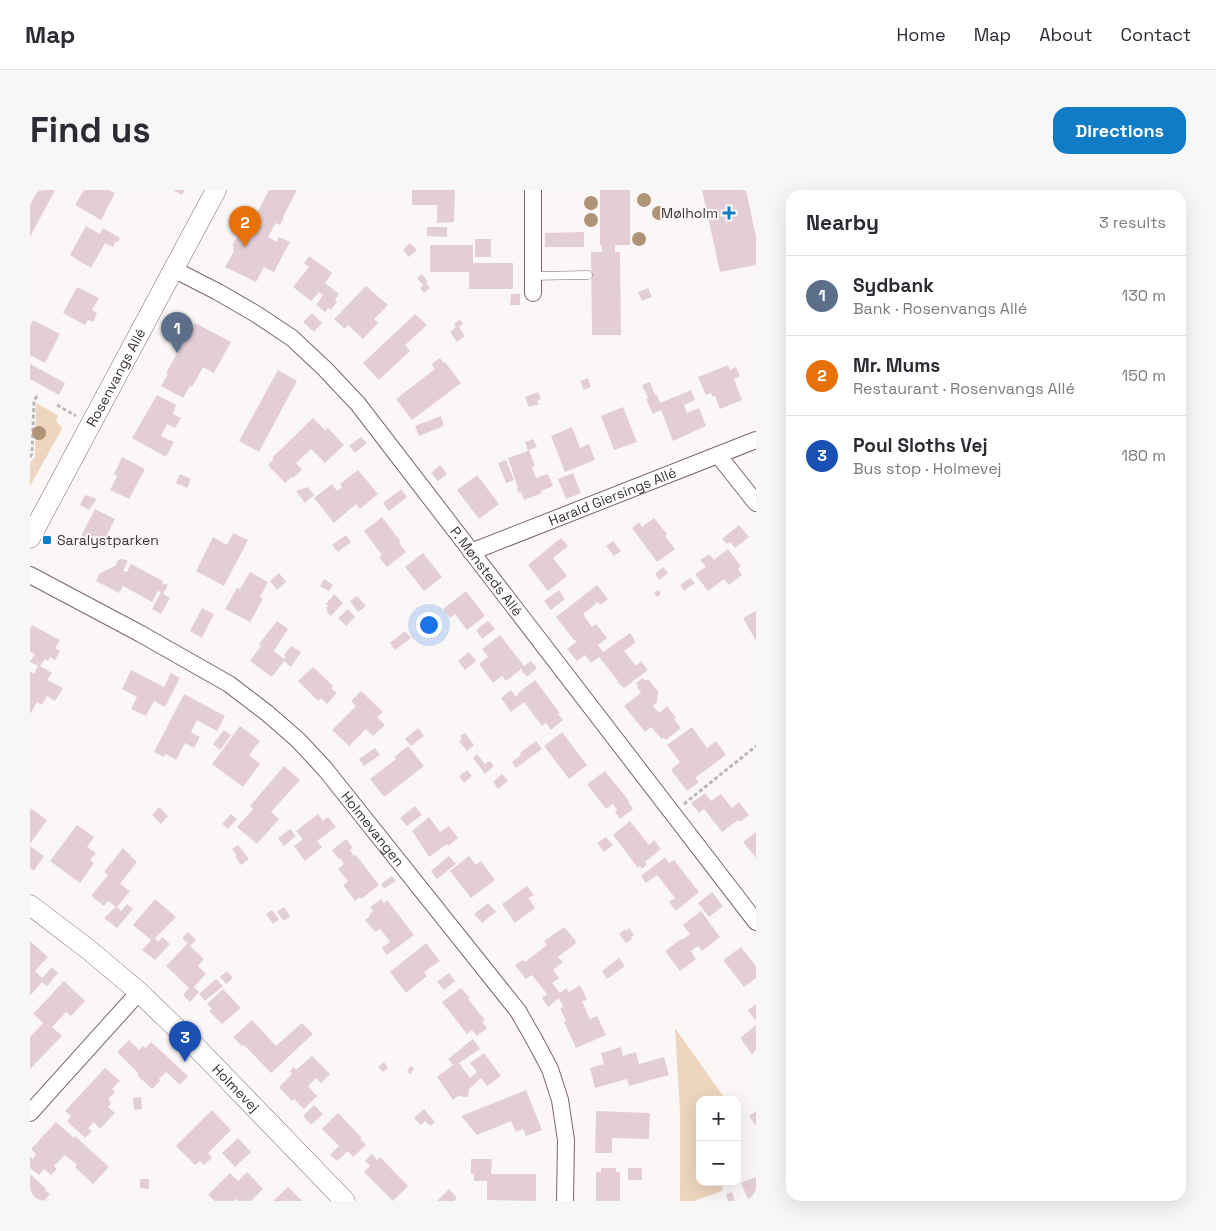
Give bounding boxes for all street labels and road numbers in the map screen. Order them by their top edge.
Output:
street label: Rosenvangs Allé [82,325,150,430]
street label: Harald Giersings Allé [546,463,679,530]
street label: P. Mønsteds Allé [446,523,527,620]
street label: Holmevangen [337,788,408,870]
street label: Holmevej [208,1060,263,1116]

